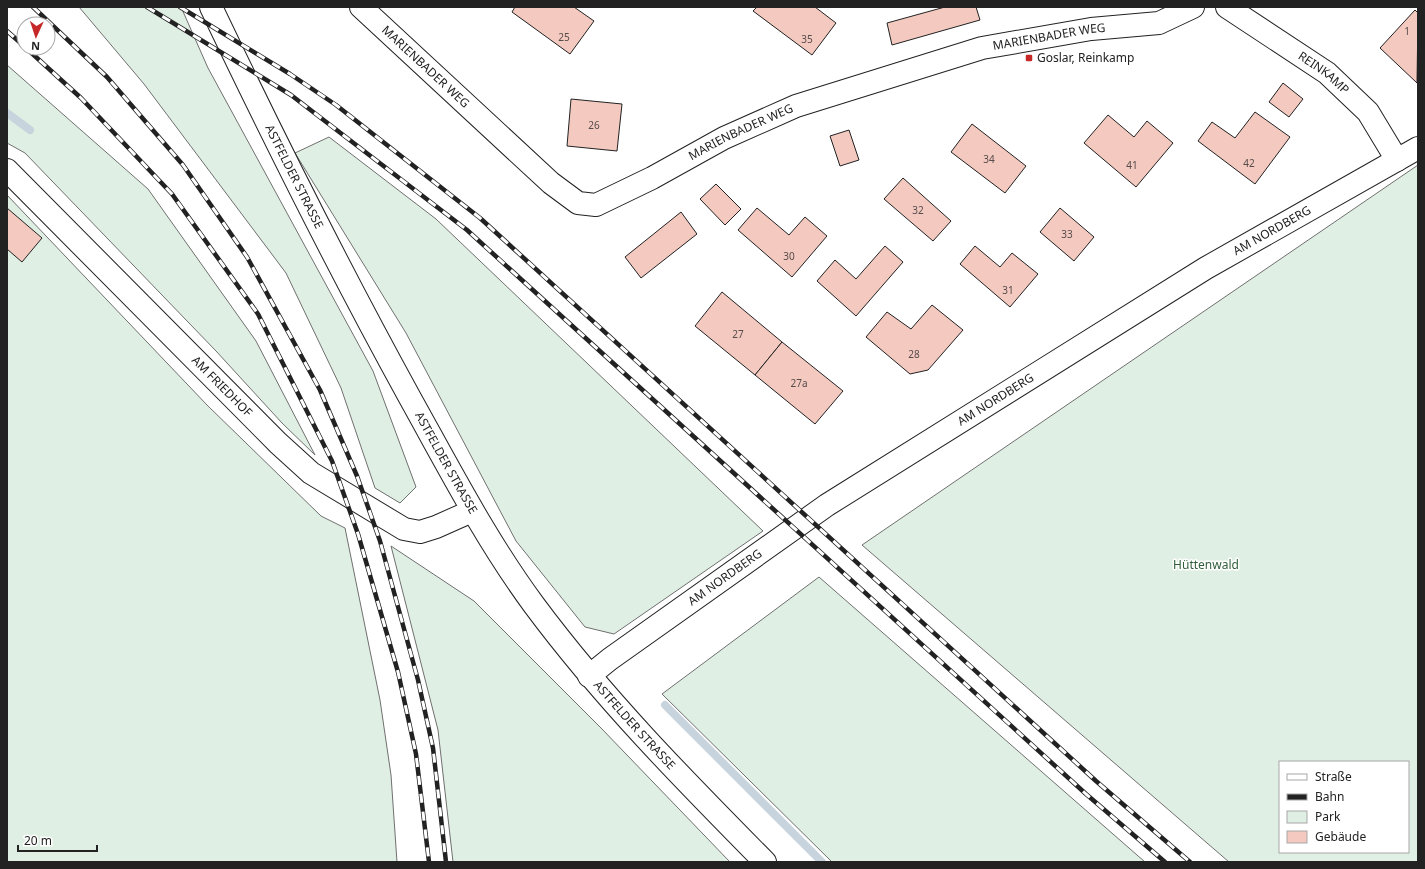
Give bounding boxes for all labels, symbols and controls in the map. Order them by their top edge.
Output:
north arrow [16,16,56,56]
street label: MARIENBADER WEG [991,19,1106,54]
street label: MARIENBADER WEG [378,21,474,111]
house number: 1 [1404,24,1410,38]
house number: 25 [558,30,570,44]
house number: 35 [801,32,813,46]
text: N [31,39,40,54]
street label: REINKAMP [1295,47,1353,98]
place label: Goslar, Reinkamp [1037,49,1134,66]
marker: Goslar, Reinkamp [1024,53,1034,63]
street label: MARIENBADER WEG [685,99,796,164]
house number: 26 [588,118,600,132]
street label: ASTFELDER STRASSE [261,122,328,232]
house number: 34 [983,152,995,166]
house number: 42 [1243,156,1255,170]
house number: 41 [1126,158,1138,172]
street label: AM NORDBERG [1230,201,1314,259]
house number: 32 [912,203,924,217]
house number: 33 [1061,227,1073,241]
house number: 30 [783,249,795,263]
house number: 31 [1002,283,1014,297]
house number: 27 [732,327,744,341]
house number: 28 [908,347,920,361]
street label: AM FRIEDHOF [188,352,256,420]
street label: AM NORDBERG [954,369,1037,429]
house number: 27a [790,376,808,390]
street label: ASTFELDER STRASSE [411,408,482,517]
street label: AM NORDBERG [684,545,765,609]
park label: Hüttenwald [1173,556,1239,573]
street label: ASTFELDER STRASSE [590,677,680,773]
legend [1279,761,1409,853]
text: Straße [1315,768,1352,785]
text: Bahn [1315,788,1344,805]
text: Park [1315,808,1341,825]
scale bar [18,827,97,853]
text: Gebäude [1315,828,1366,845]
text: 20 m [24,832,52,849]

